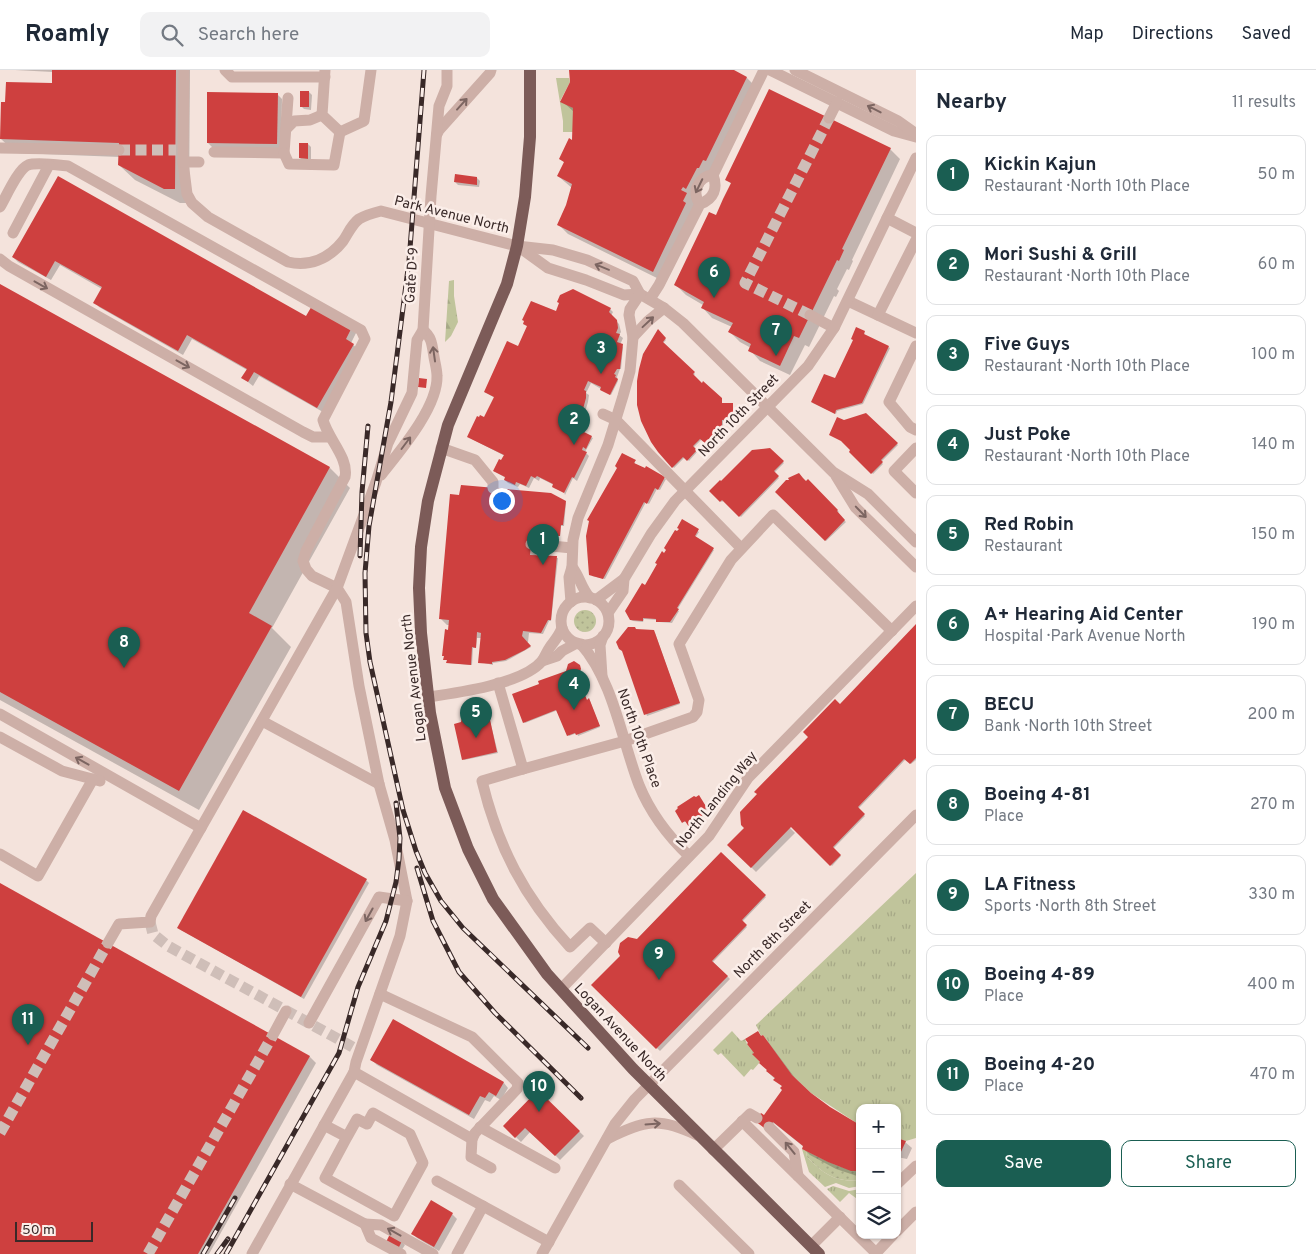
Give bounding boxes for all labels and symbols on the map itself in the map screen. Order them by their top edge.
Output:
one-way arrow [457,97,468,110]
one-way arrow [867,104,882,113]
one-way arrow [694,178,704,193]
street label: Park Avenue North [392,193,511,238]
street label: Gate D-9 [402,246,423,304]
pin: 6 [698,257,730,298]
one-way arrow [595,261,610,271]
one-way arrow [34,280,48,290]
pin: 7 [760,315,792,356]
one-way arrow [641,316,654,328]
pin: 3 [585,333,617,374]
one-way arrow [428,346,438,362]
one-way arrow [175,360,189,370]
street label: North 10th Street [695,371,783,461]
pin: 2 [558,404,590,445]
one-way arrow [401,436,411,450]
your location [489,488,515,514]
one-way arrow [855,506,867,519]
pin: 1 [527,524,559,565]
street label: Logan Avenue North [398,613,431,743]
pin: 8 [108,627,140,668]
pin: 4 [558,669,590,710]
street label: North 10th Place [613,686,664,791]
pin: 5 [460,697,492,738]
street label: North Landing Way [673,748,761,852]
one-way arrow [75,755,89,765]
street label: North 8th Street [731,898,815,982]
one-way arrow [363,907,373,922]
pin: 9 [643,939,675,980]
street label: Logan Avenue North [570,980,670,1086]
pin: 11 [12,1004,44,1045]
pin: 10 [523,1071,555,1112]
one-way arrow [644,1119,660,1128]
one-way arrow [784,1142,795,1155]
scale bar [15,1219,92,1242]
one-way arrow [386,1227,401,1237]

